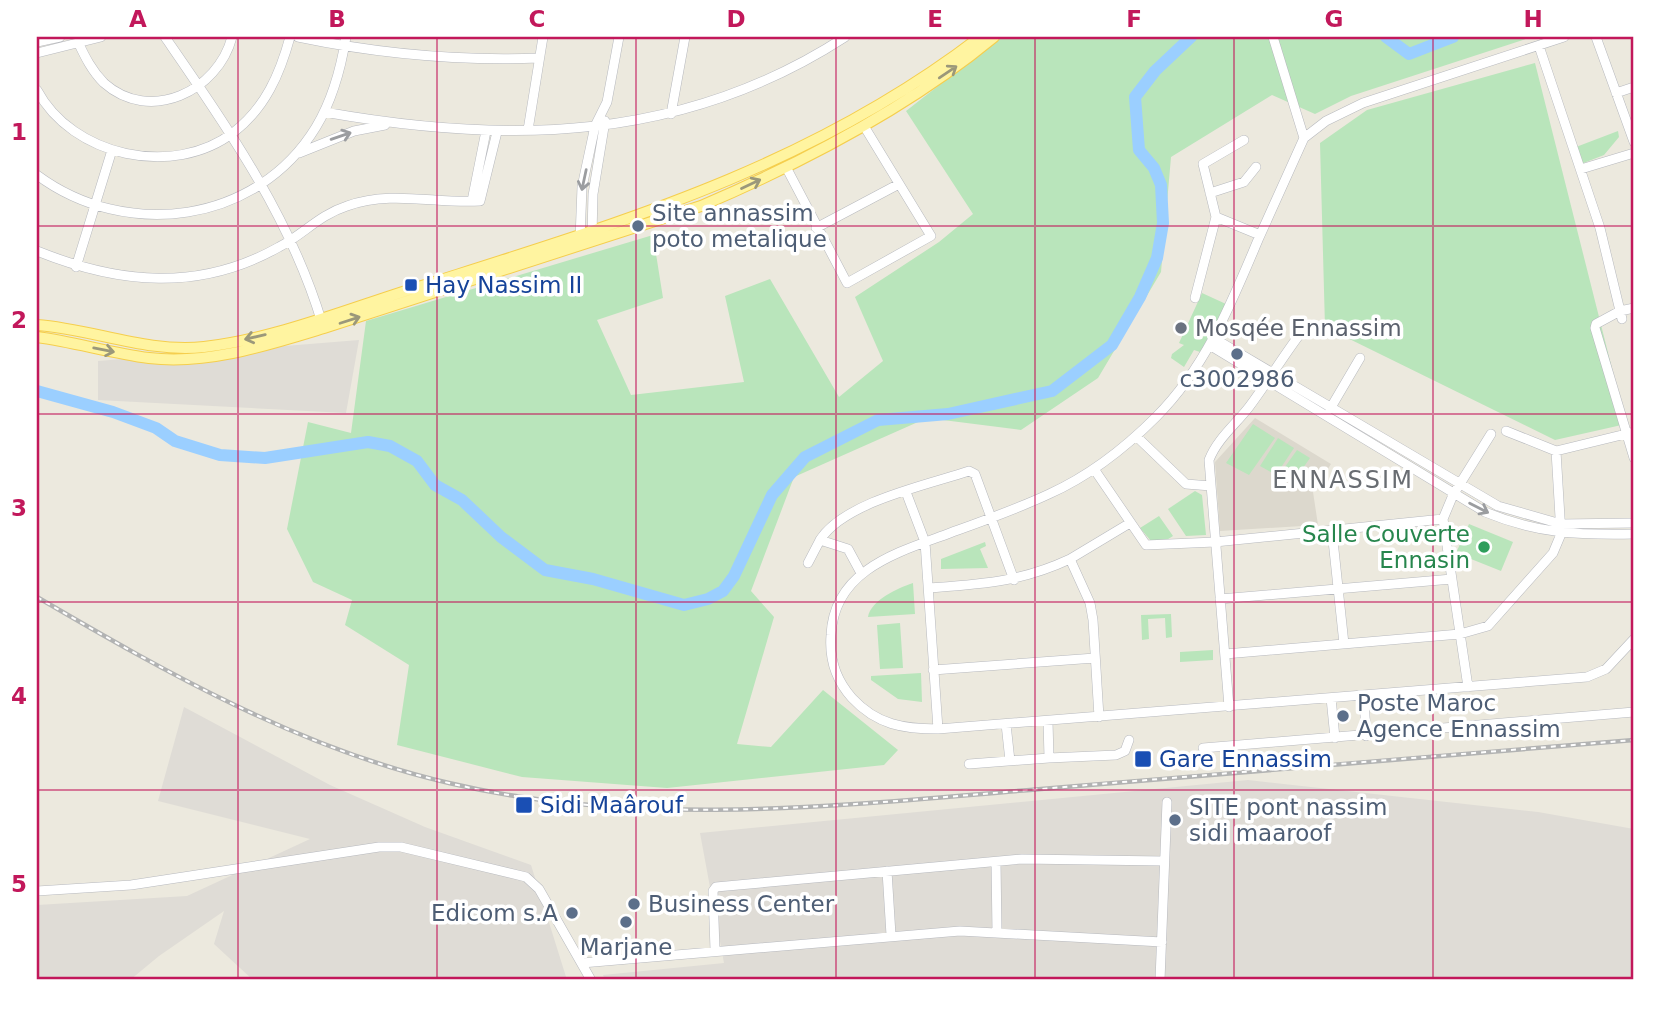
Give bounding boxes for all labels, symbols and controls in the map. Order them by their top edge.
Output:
text: A [129,6,147,32]
text: B [328,6,346,32]
text: C [529,6,545,32]
text: D [726,6,746,32]
text: E [927,6,943,32]
text: F [1126,6,1142,32]
text: G [1325,6,1343,32]
text: H [1523,6,1543,32]
one-way arrow [938,65,957,79]
text: 1 [11,119,27,145]
one-way arrow [330,129,352,141]
one-way arrow [577,169,590,191]
one-way arrow [740,177,761,190]
place label: Site annassim poto metalique [652,200,827,252]
marker: Site annassim poto metalique [630,218,646,234]
place label: Hay Nassim II [425,272,582,298]
marker: Hay Nassim II [403,277,419,293]
text: 2 [11,307,27,333]
one-way arrow [338,312,360,325]
place label: Mosqée Ennassim [1195,315,1402,341]
marker: Mosqée Ennassim [1173,320,1189,336]
one-way arrow [244,330,267,344]
one-way arrow [92,343,115,357]
marker: c3002986 [1229,346,1245,362]
place label: c3002986 [1179,366,1295,392]
district label: ENNASSIM [1272,466,1414,494]
text: 3 [11,495,27,521]
one-way arrow [1468,502,1489,515]
place label: Salle Couverte Ennasin [1302,521,1470,573]
marker: Salle Couverte Ennasin [1476,539,1492,555]
text: 4 [11,683,27,709]
place label: Poste Maroc Agence Ennassim [1357,690,1561,742]
marker: Poste Maroc Agence Ennassim [1335,708,1351,724]
place label: Gare Ennassim [1159,746,1332,772]
marker: Gare Ennassim [1133,749,1153,769]
place label: Sidi Maârouf [540,792,684,818]
place label: SITE pont nassim sidi maaroof [1189,794,1387,846]
marker: Sidi Maârouf [514,795,534,815]
marker: SITE pont nassim sidi maaroof [1167,812,1183,828]
text: 5 [11,871,27,897]
place label: Business Center [648,891,835,917]
marker: Business Center [626,896,642,912]
place label: Edicom s.A [431,900,558,926]
marker: Edicom s.A [564,905,580,921]
marker: Marjane [618,914,634,930]
place label: Marjane [580,934,672,960]

